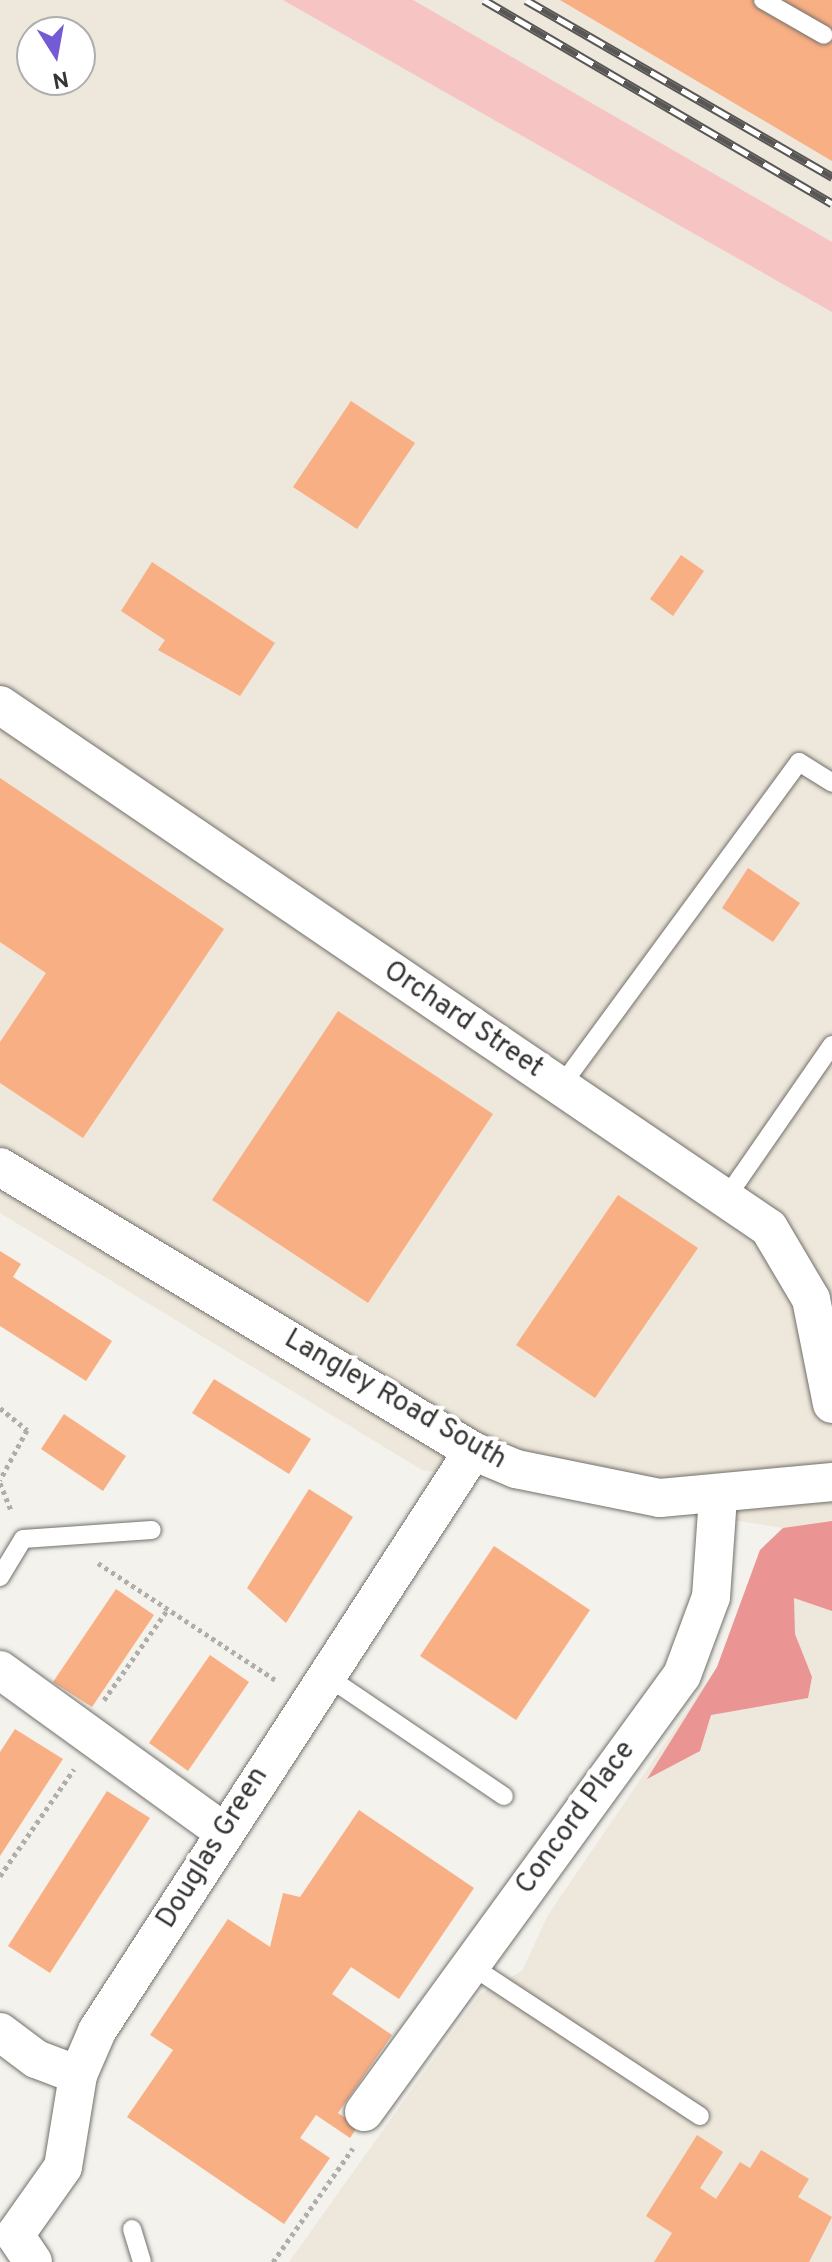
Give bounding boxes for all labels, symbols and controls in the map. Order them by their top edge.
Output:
north arrow [16,16,96,96]
text: N [50,63,71,93]
street label: Orchard Street [377,954,549,1086]
street label: Langley Road South [278,1323,512,1477]
street label: Concord Place [509,1735,643,1901]
street label: Douglas Green [150,1761,276,1935]

